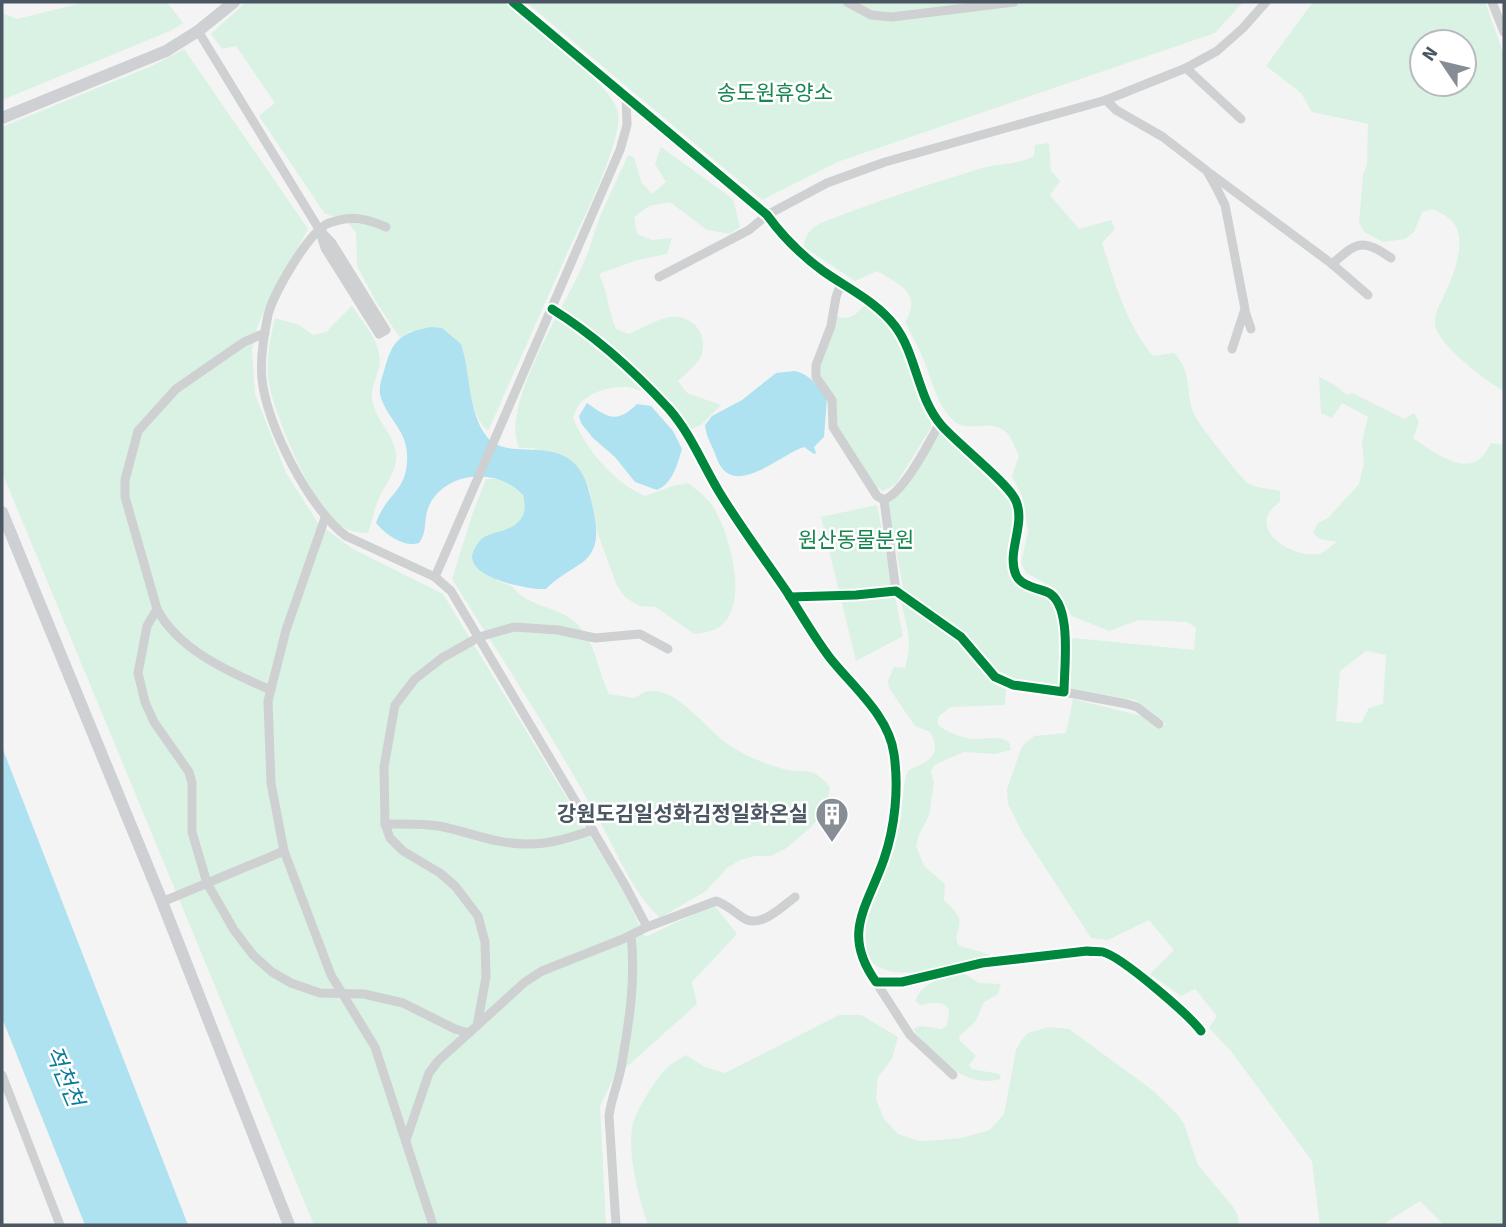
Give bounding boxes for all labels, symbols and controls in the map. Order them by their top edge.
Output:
north arrow [1408,28,1478,98]
text: N [1416,41,1445,67]
park label: 송도원휴양소 [717,78,833,108]
park label: 원산동물분원 [798,525,914,555]
building icon: 강원도김일성화김정일화온실 [813,795,851,844]
place label: 강원도김일성화김정일화온실 [557,799,808,829]
water label: 적천천 [36,1040,93,1114]

